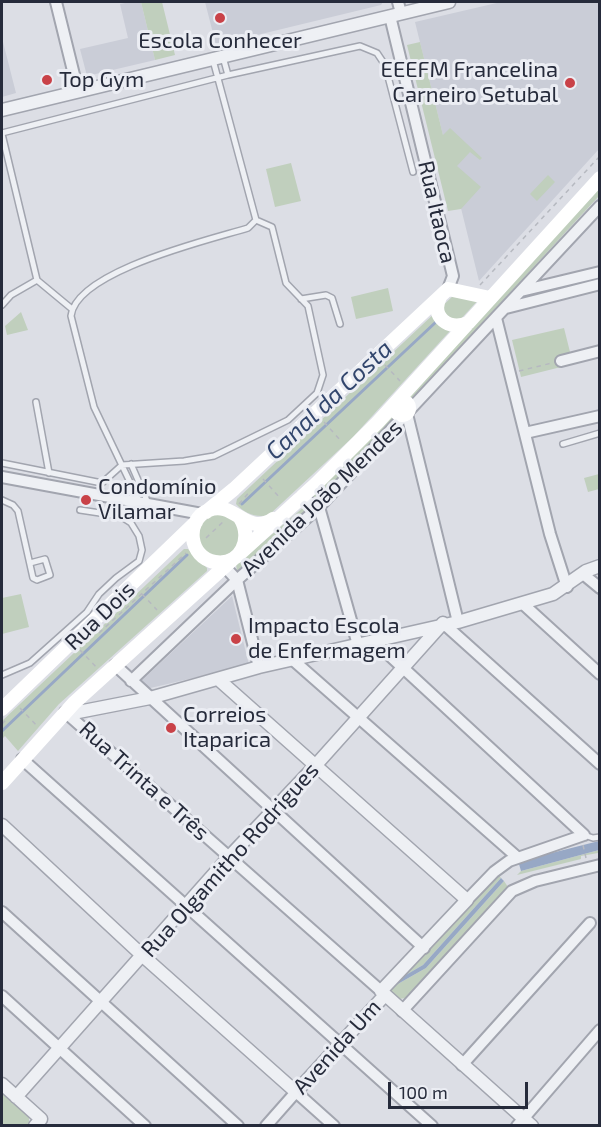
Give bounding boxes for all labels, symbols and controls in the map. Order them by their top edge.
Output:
marker: Escola Conhecer [213,11,227,25]
place label: Escola Conhecer [138,28,302,54]
place label: EEEFM Francelina Carneiro Setubal [381,57,558,108]
place label: Top Gym [59,67,144,93]
marker: Top Gym [40,73,54,87]
marker: EEEFM Francelina Carneiro Setubal [563,76,577,90]
street label: Rua Itaoca [412,158,462,266]
water label: Canal da Costa [260,334,398,466]
street label: Avenida João Mendes [236,414,408,582]
place label: Condomínio Vilamar [98,474,216,526]
marker: Condomínio Vilamar [79,493,93,507]
street label: Rua Dois [60,576,140,656]
place label: Impacto Escola de Enfermagem [248,613,406,664]
marker: Impacto Escola de Enfermagem [229,632,243,646]
place label: Correios Itaparica [183,702,271,754]
street label: Rua Trinta e Três [74,716,214,846]
marker: Correios Itaparica [164,721,178,735]
street label: Rua Olgamitho Rodrigues [136,757,324,963]
street label: Avenida Um [288,994,386,1100]
scale bar [391,1070,530,1108]
text: 100 m [399,1081,448,1103]

